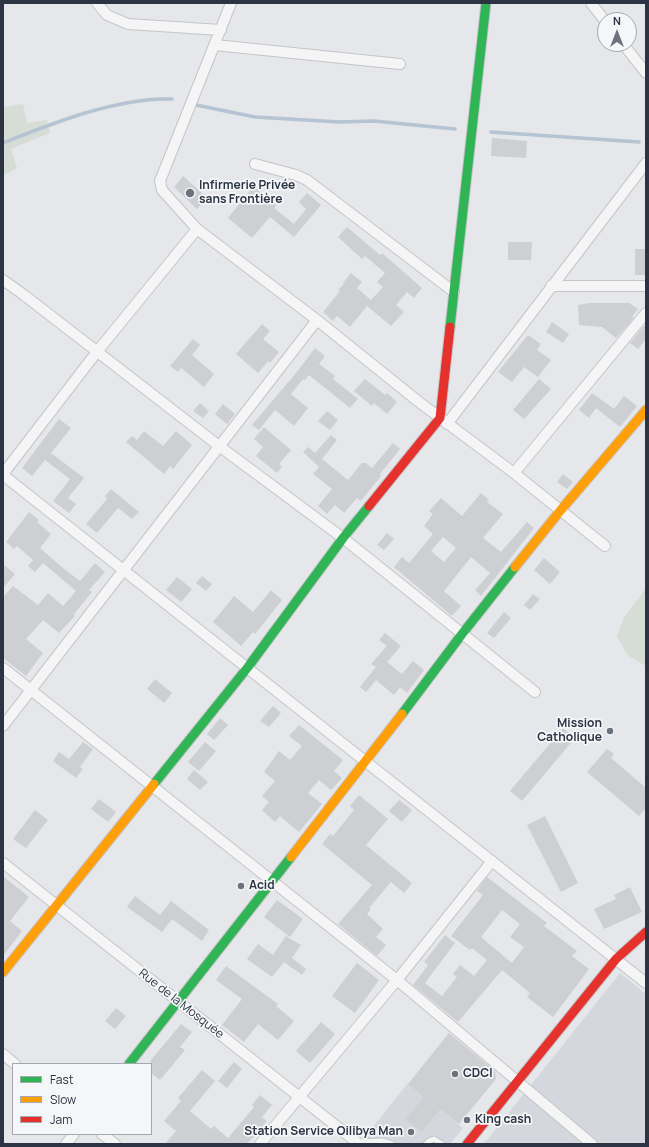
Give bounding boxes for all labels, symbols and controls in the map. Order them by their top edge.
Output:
north arrow [597,12,637,52]
text: N [613,13,621,28]
place label: Infirmerie Privée sans Frontière [199,179,295,207]
marker: Infirmerie Privée sans Frontière [184,187,196,199]
place label: Mission Catholique [537,717,602,745]
marker: Mission Catholique [605,726,615,736]
place label: Acid [249,879,275,893]
marker: Acid [236,881,246,891]
street label: Rue de la Mosquée [136,966,226,1042]
legend [12,1063,152,1135]
place label: CDCI [463,1067,492,1081]
marker: CDCI [450,1069,460,1079]
text: Fast [50,1071,74,1088]
text: Slow [50,1091,76,1108]
text: Jam [50,1111,72,1128]
place label: King cash [475,1113,531,1127]
marker: King cash [462,1115,472,1125]
place label: Station Service Oilibya Man [244,1125,403,1139]
marker: Station Service Oilibya Man [406,1127,416,1137]

